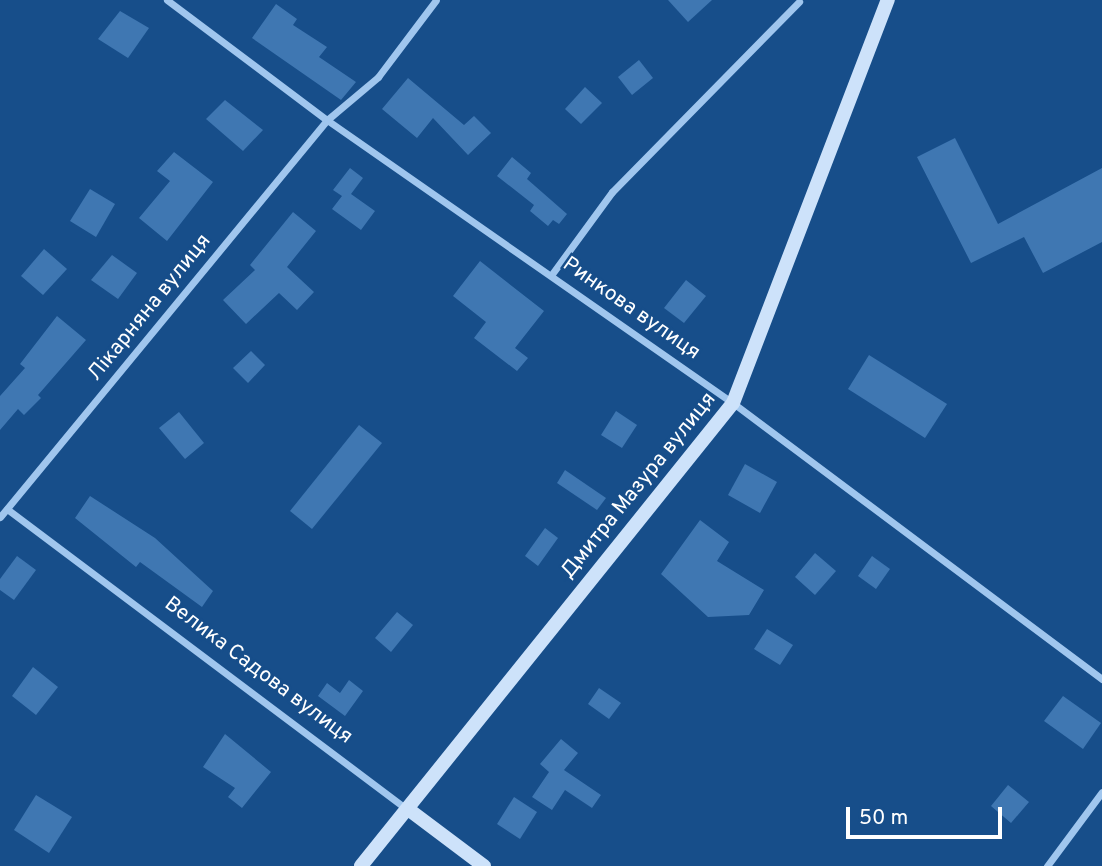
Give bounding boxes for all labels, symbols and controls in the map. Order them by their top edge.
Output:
street label: Лікарняна вулиця [83,229,217,387]
street label: Ринкова вулиця [557,252,705,366]
street label: Дмитра Мазура вулиця [556,388,722,584]
street label: Велика Садова вулиця [159,592,357,750]
scale bar [850,792,1006,836]
text: 50 m [859,805,908,832]

